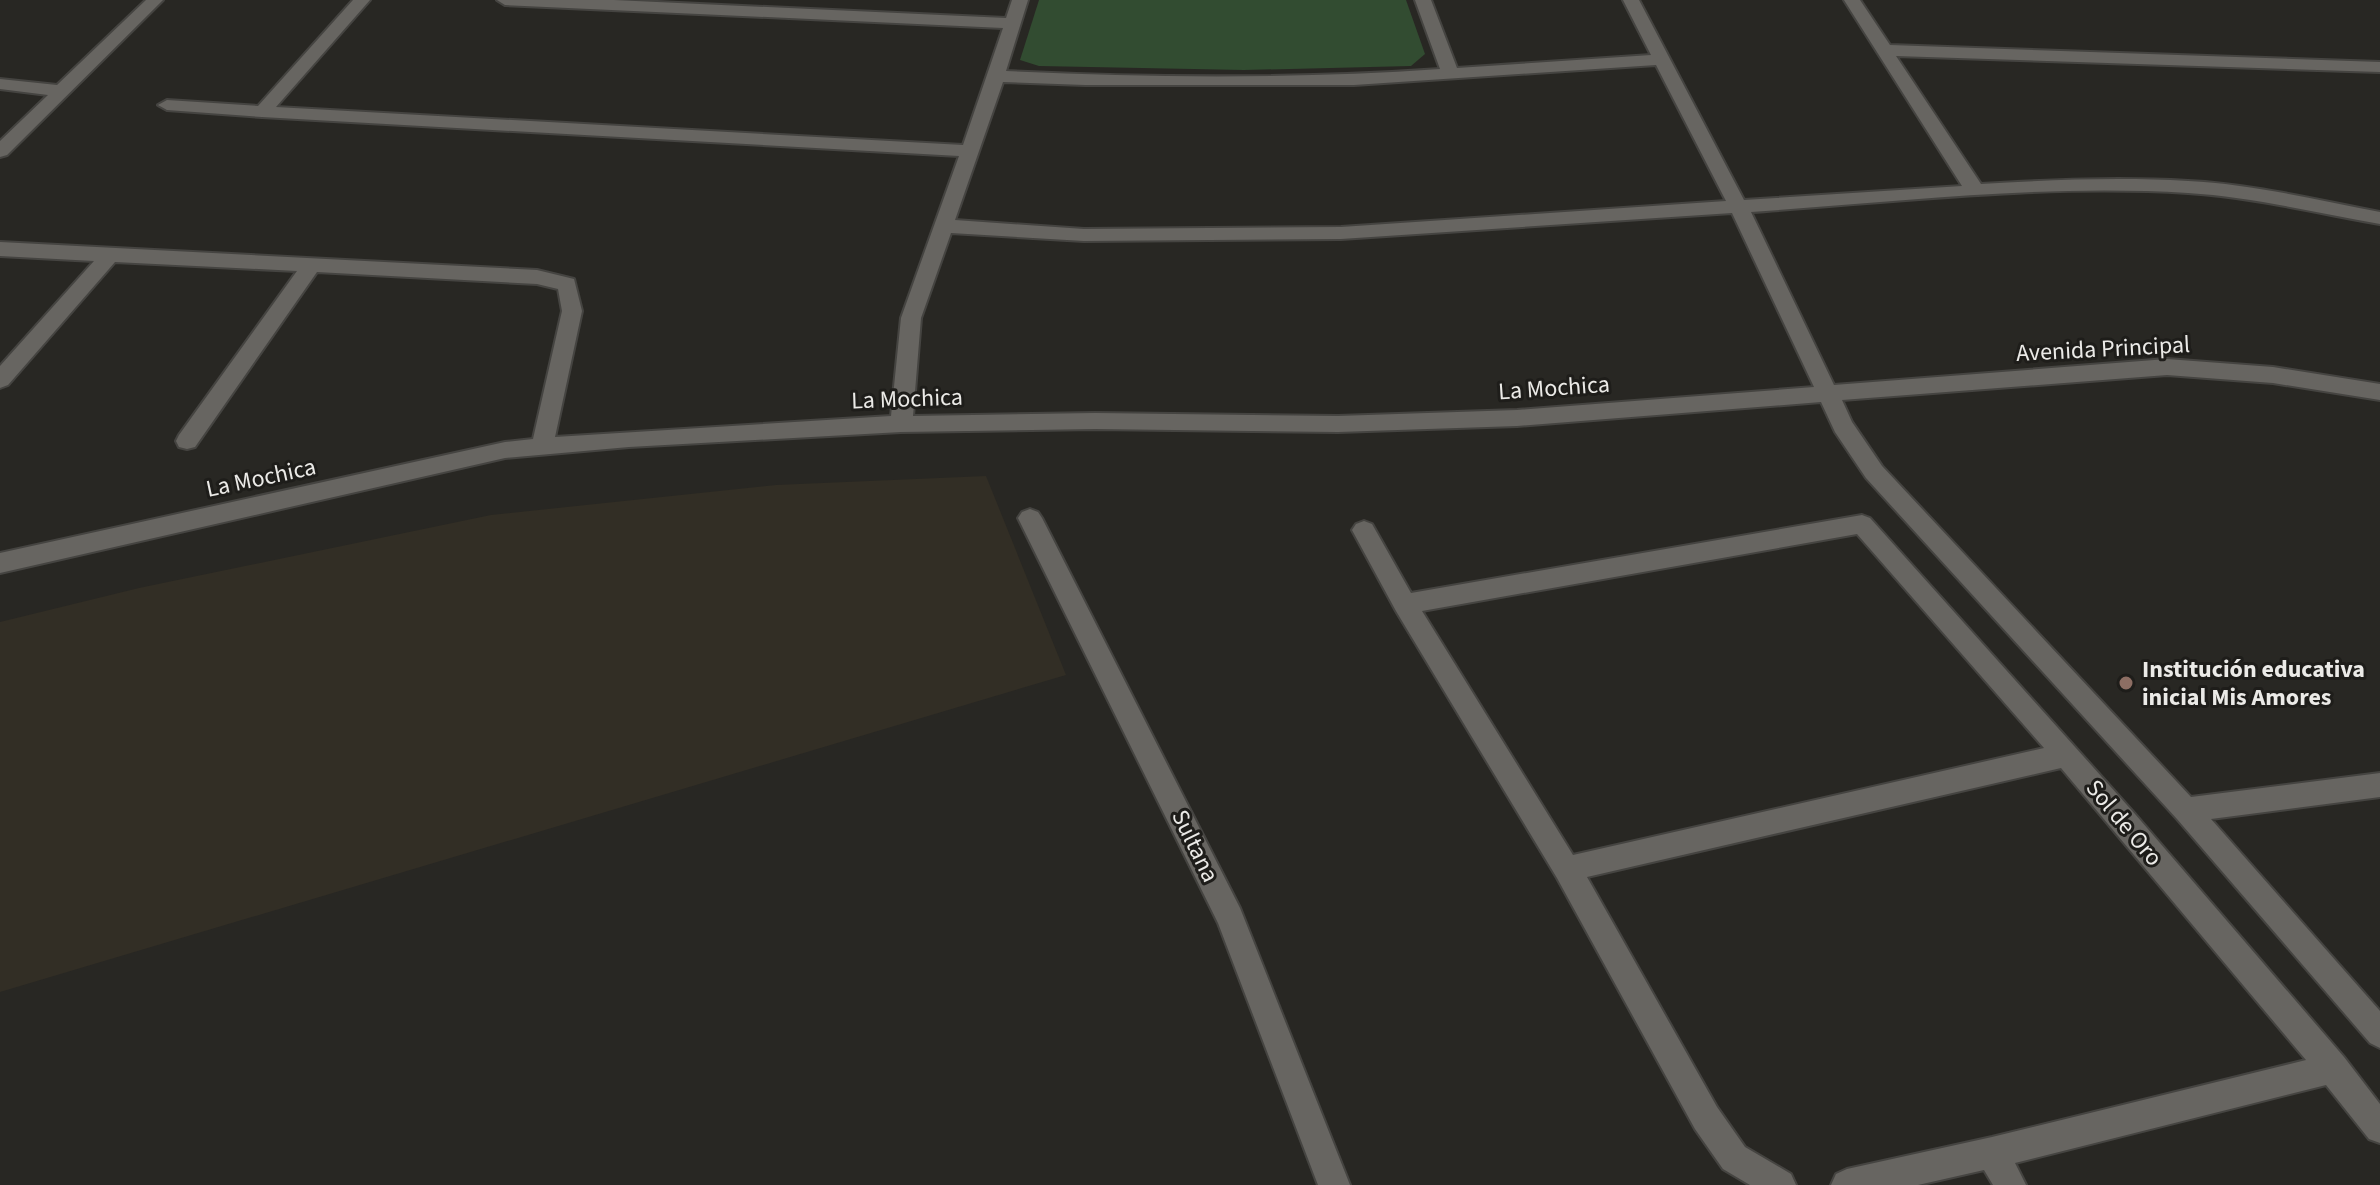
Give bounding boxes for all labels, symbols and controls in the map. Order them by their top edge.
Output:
street label: Avenida Principal [2015,327,2191,371]
street label: La Mochica [1497,367,1611,409]
street label: La Mochica [851,380,963,418]
street label: La Mochica [203,449,319,507]
place label: Institución educativa inicial Mis Amores [2142,652,2365,715]
marker: Institución educativa inicial Mis Amores [2117,674,2135,692]
street label: Sol de Oro [2077,772,2171,874]
street label: Sultana [1162,804,1228,888]

